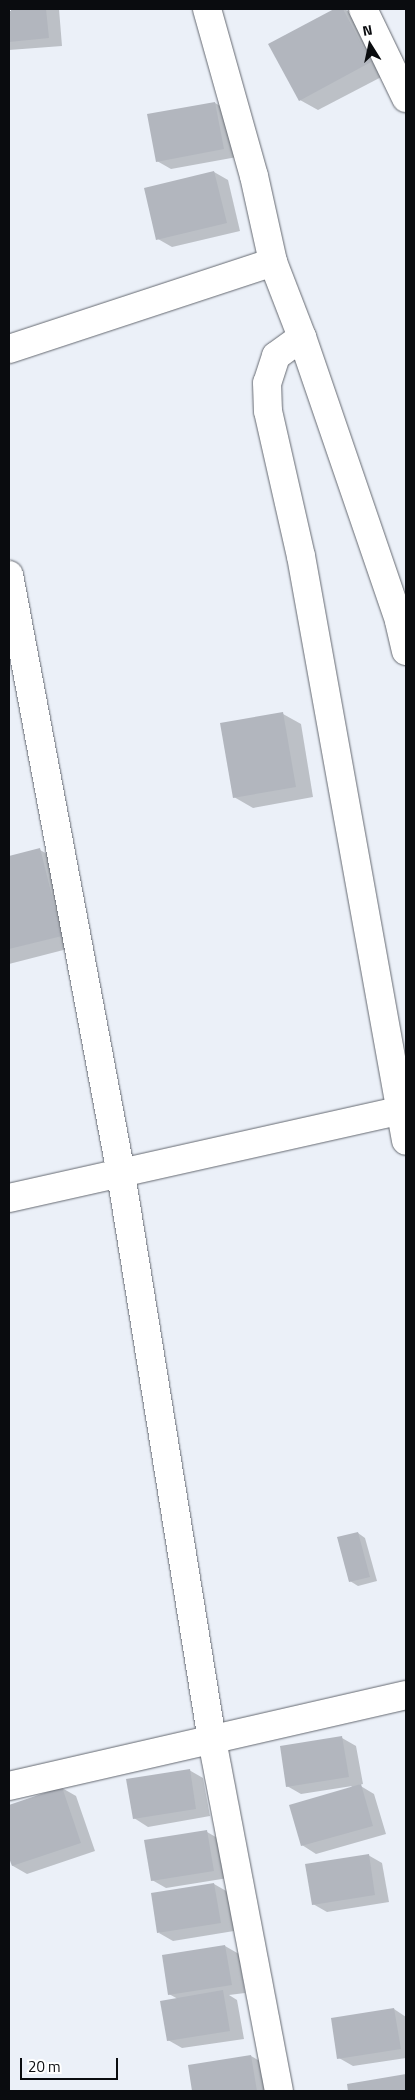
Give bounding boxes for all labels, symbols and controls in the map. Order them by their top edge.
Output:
text: N [361,19,374,41]
north arrow [345,20,395,70]
scale bar [22,2048,120,2080]
text: 20 m [28,2055,61,2078]

